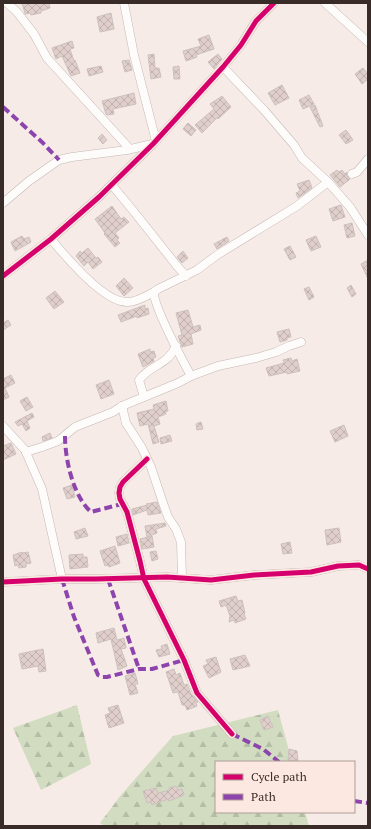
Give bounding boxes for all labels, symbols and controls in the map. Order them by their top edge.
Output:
legend [215,761,355,813]
text: Cycle path [251,769,307,784]
text: Path [251,789,276,804]

